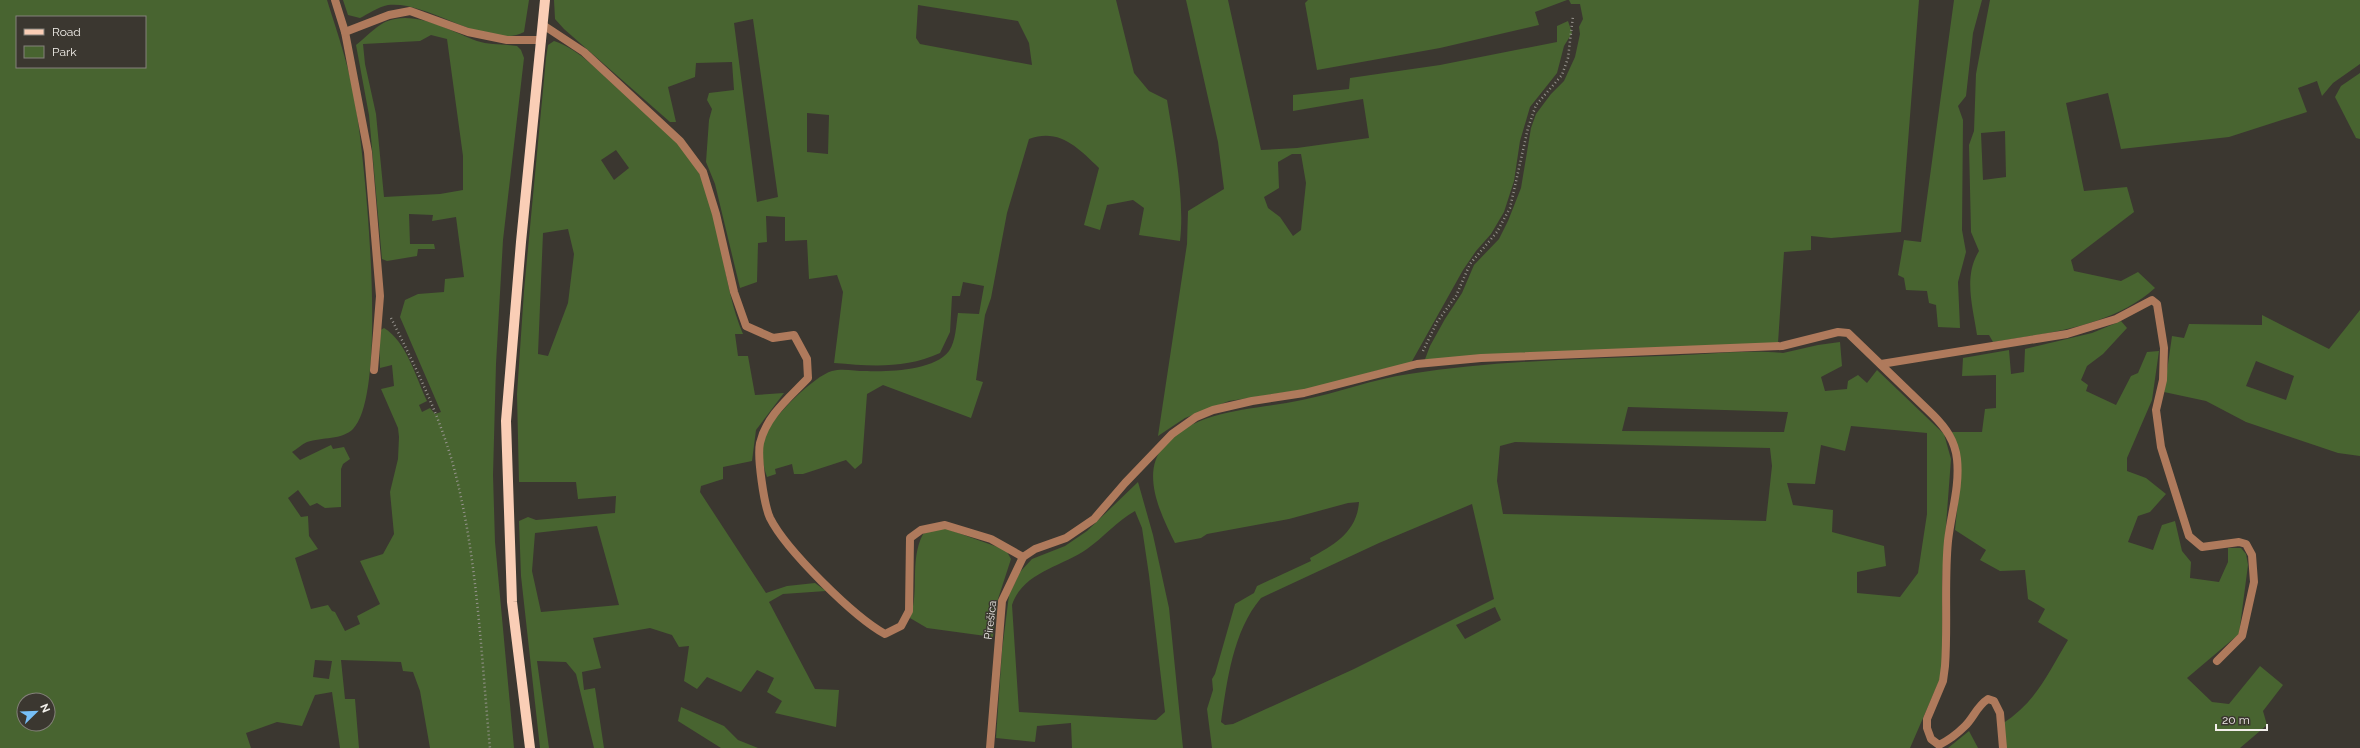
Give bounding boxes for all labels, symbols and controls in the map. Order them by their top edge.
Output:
legend [16,16,146,68]
text: Road [52,25,81,39]
text: Park [52,45,77,59]
street label: Pirešica [982,600,999,640]
north arrow [16,692,56,732]
text: N [37,702,52,715]
scale bar [2216,706,2267,732]
text: 20 m [2222,713,2250,727]

